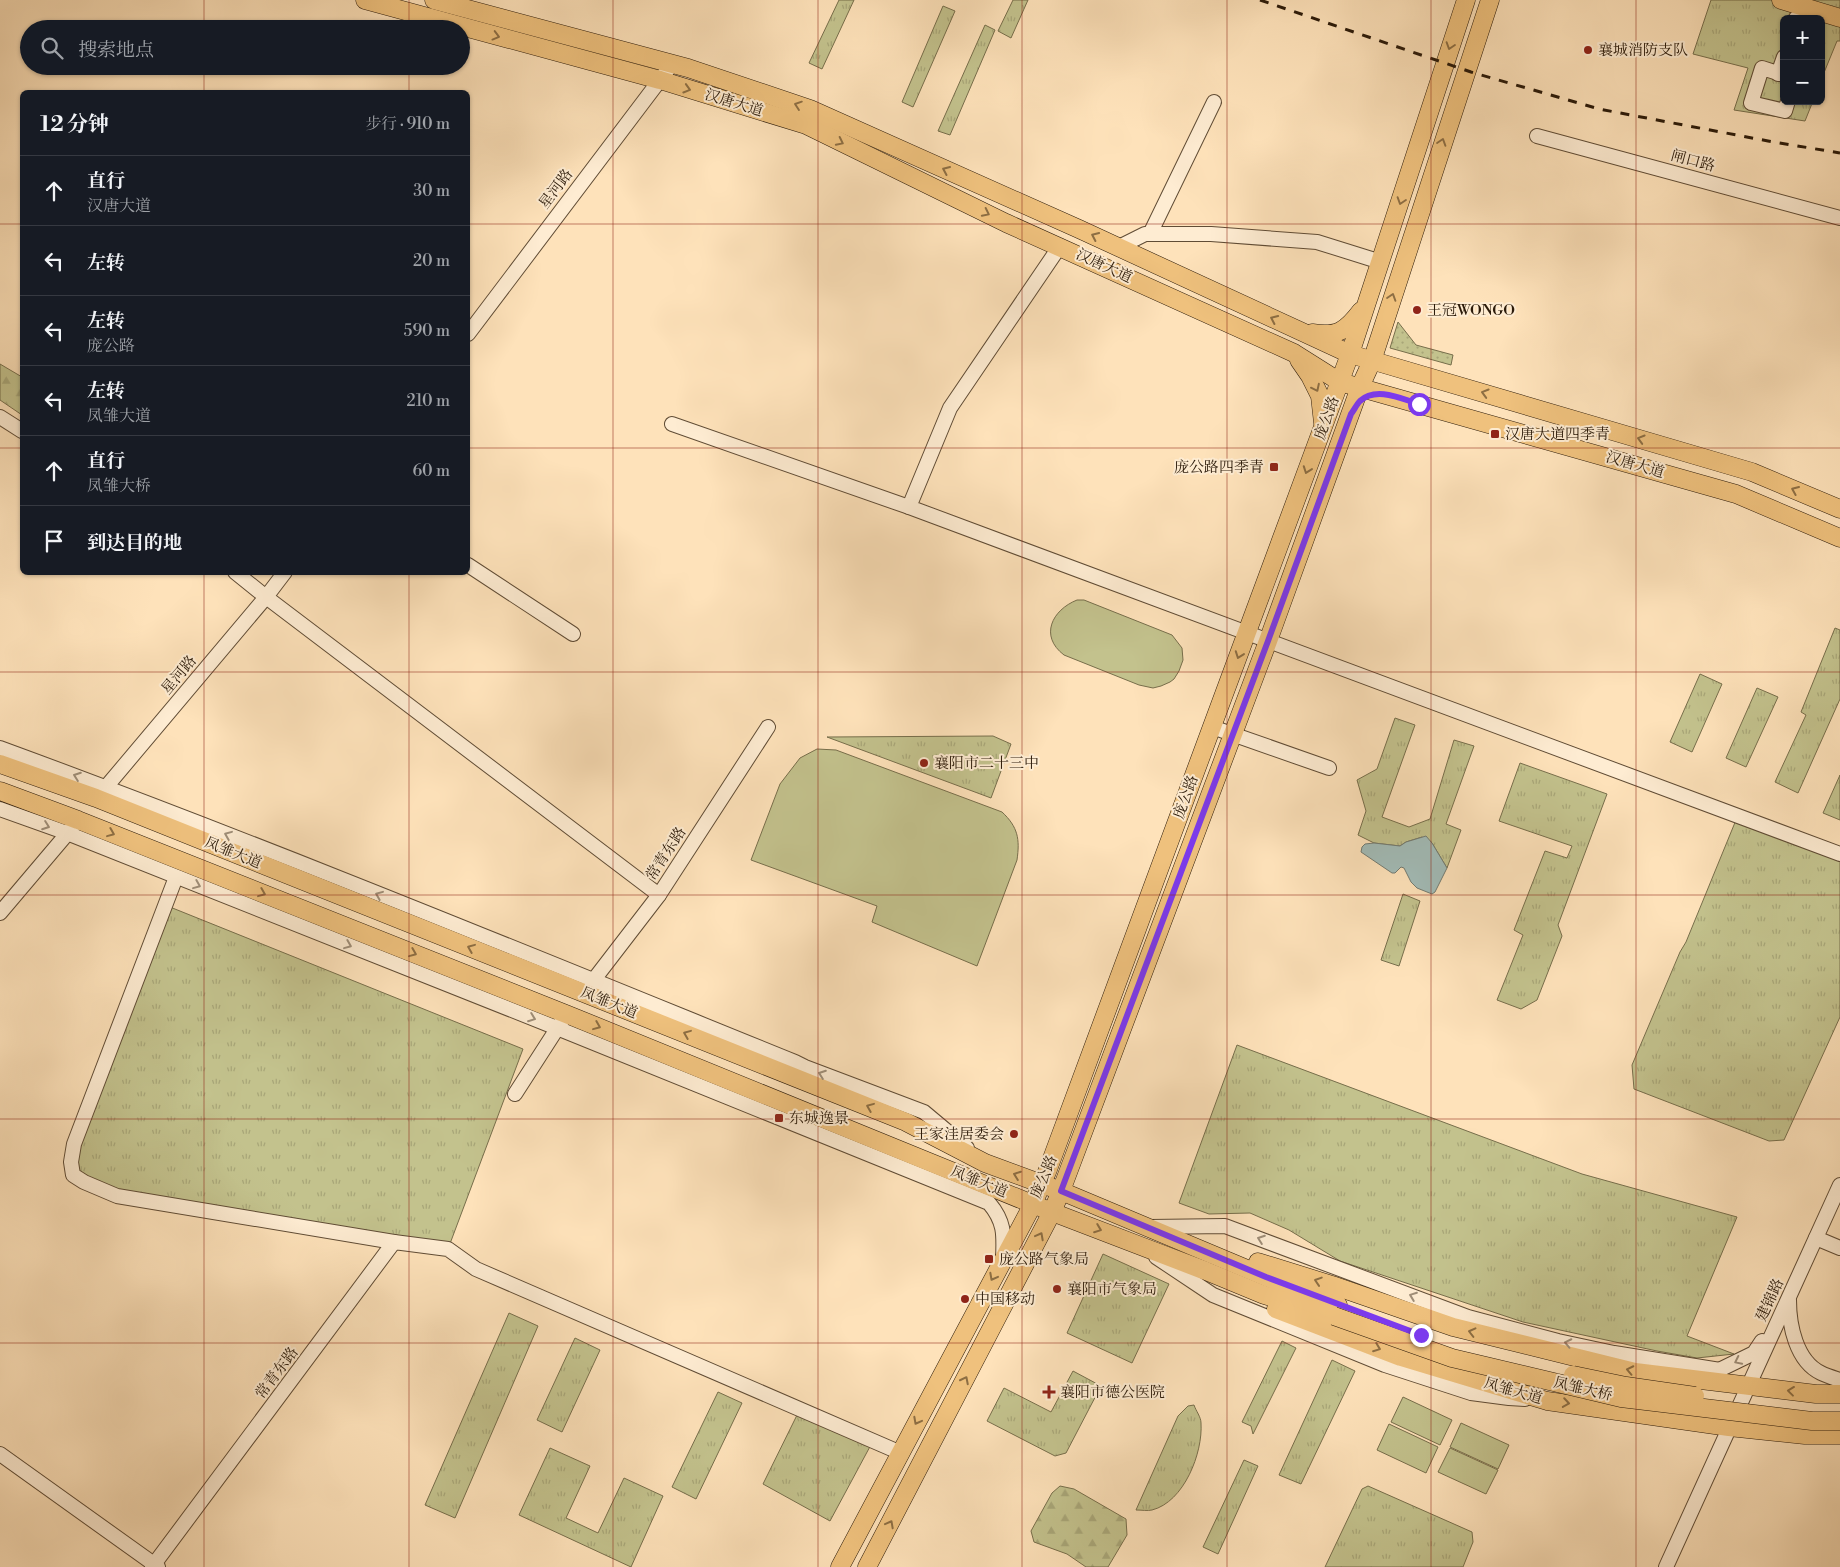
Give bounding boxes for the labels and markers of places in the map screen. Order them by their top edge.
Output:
place label: 襄城消防支队 [1598,41,1688,60]
marker: 襄城消防支队 [1582,44,1594,56]
place label: 王冠WONGO [1427,301,1515,320]
marker: 王冠WONGO [1411,304,1423,316]
place label: 汉唐大道四季青 [1505,425,1610,444]
marker: 汉唐大道四季青 [1489,428,1501,440]
place label: 庞公路四季青 [1174,458,1264,477]
marker: 庞公路四季青 [1268,461,1280,473]
place label: 襄阳市二十三中 [934,754,1039,773]
marker: 襄阳市二十三中 [918,757,930,769]
place label: 东城逸景 [789,1109,849,1128]
marker: 东城逸景 [773,1112,785,1124]
place label: 王家洼居委会 [914,1125,1004,1144]
marker: 王家洼居委会 [1008,1128,1020,1140]
place label: 庞公路气象局 [999,1250,1089,1269]
marker: 庞公路气象局 [983,1253,995,1265]
place label: 襄阳市气象局 [1067,1280,1157,1299]
marker: 襄阳市气象局 [1051,1283,1063,1295]
place label: 中国移动 [975,1290,1035,1309]
marker: 中国移动 [959,1293,971,1305]
place label: 襄阳市德公医院 [1060,1383,1165,1402]
marker: 襄阳市德公医院 [1042,1385,1056,1399]

